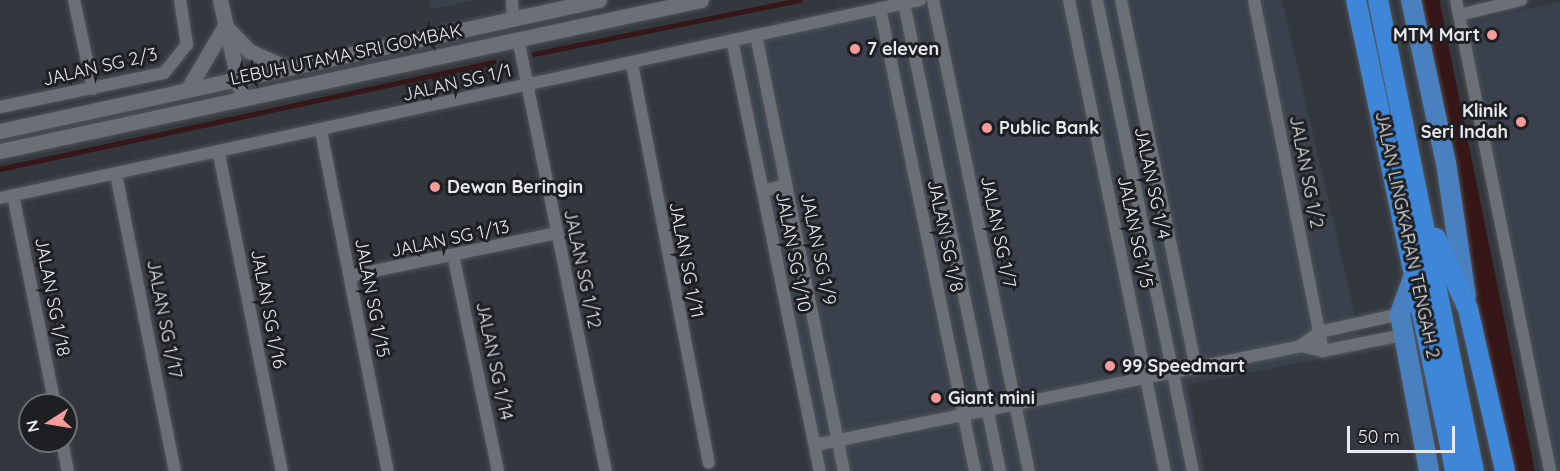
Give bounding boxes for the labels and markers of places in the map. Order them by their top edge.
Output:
place label: MTM Mart [1393,24,1480,46]
marker: MTM Mart [1485,28,1499,42]
place label: 7 eleven [867,38,939,60]
marker: 7 eleven [848,42,862,56]
place label: Klinik Seri Indah [1421,101,1508,144]
marker: Klinik Seri Indah [1512,113,1530,131]
place label: Public Bank [999,117,1099,139]
marker: Public Bank [980,121,994,135]
place label: Dewan Beringin [447,176,583,198]
marker: Dewan Beringin [428,180,442,194]
place label: 99 Speedmart [1122,355,1245,377]
marker: 99 Speedmart [1103,359,1117,373]
place label: Giant mini [948,387,1035,409]
marker: Giant mini [929,391,943,405]

